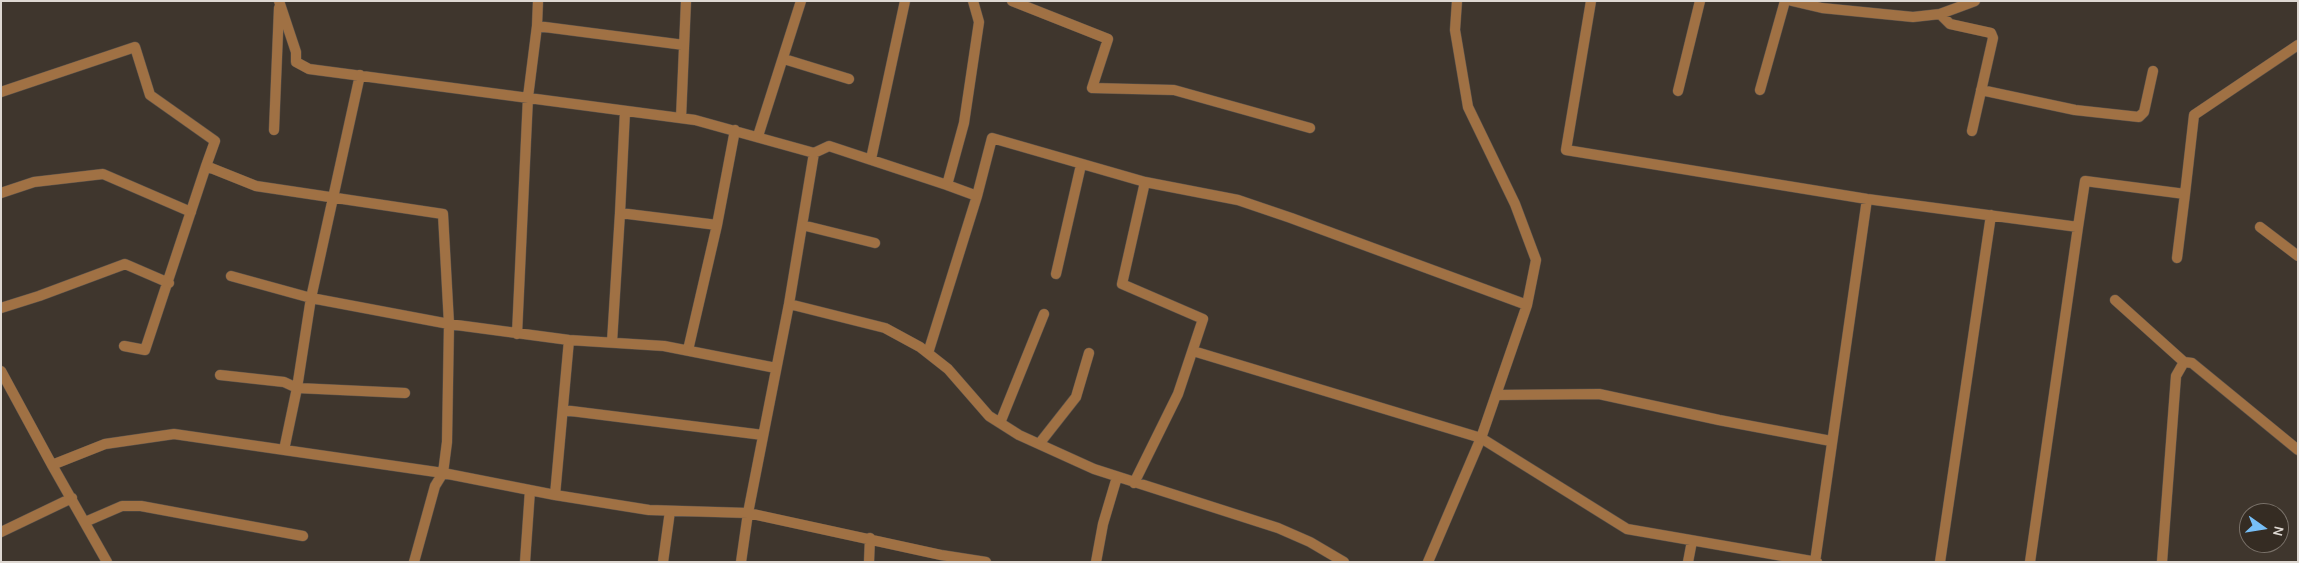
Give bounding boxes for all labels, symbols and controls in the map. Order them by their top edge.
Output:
north arrow [2239,503,2289,553]
text: N [2269,524,2288,538]

